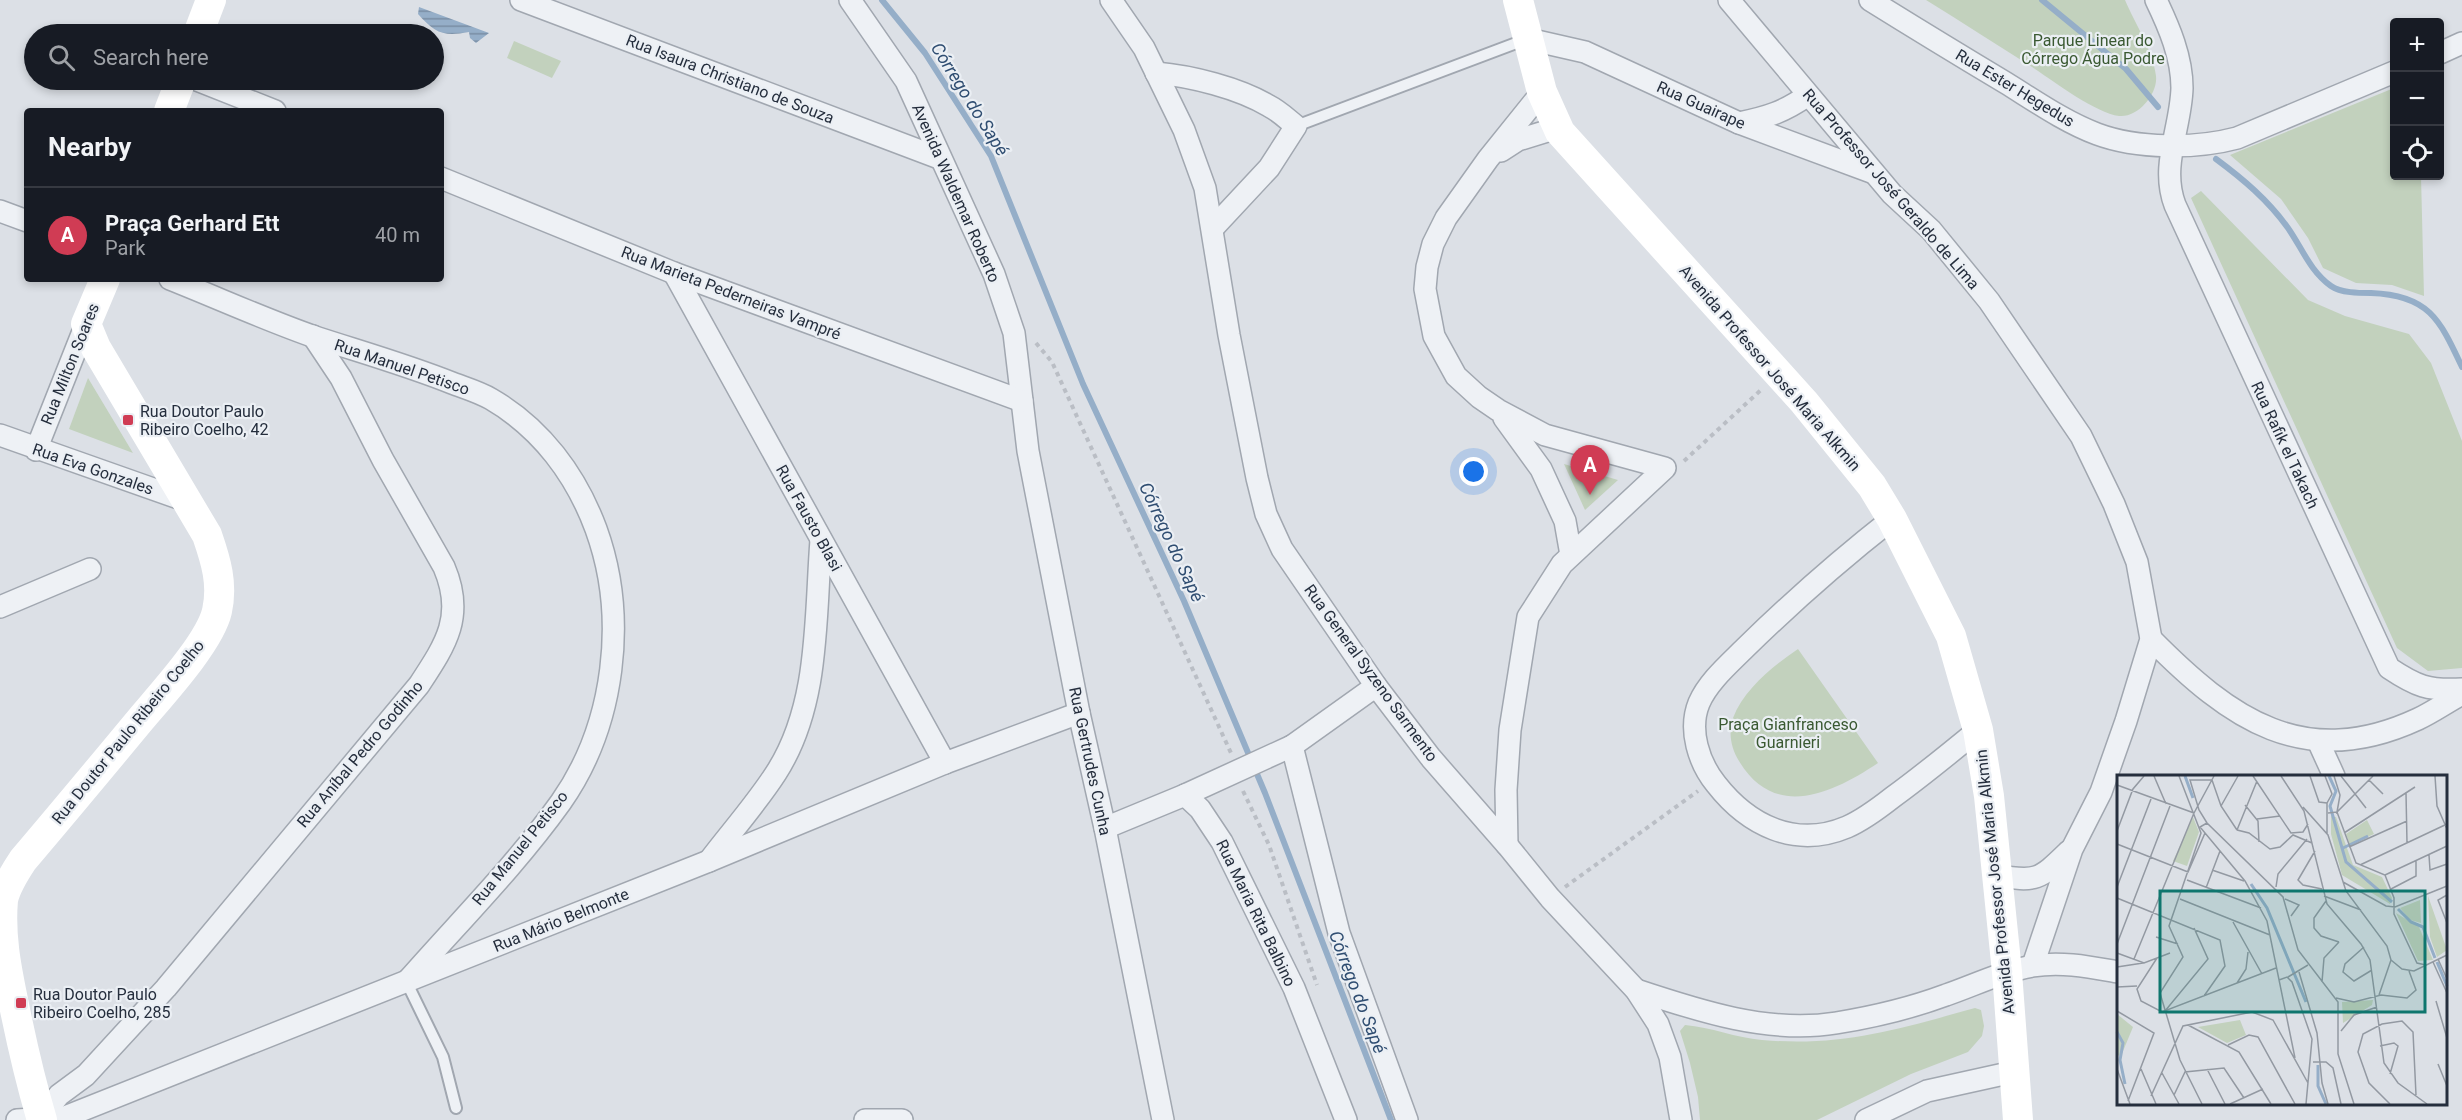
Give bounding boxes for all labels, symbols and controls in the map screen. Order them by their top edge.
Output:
map controls [2390,18,2444,180]
button: + [2390,18,2444,72]
search box [24,24,444,90]
street label: Rua Isaura Christiano de Souza [623,30,837,128]
park label: Parque Linear do Córrego Água Podre [2021,31,2165,68]
water label: Córrego do Sapé [927,38,1013,160]
icon: search [45,41,78,74]
text: Search here [93,45,209,70]
street label: Rua Ester Hegedus [1952,45,2078,131]
button: − [2390,72,2444,126]
street label: Rua Guairape [1654,77,1748,133]
street label: Rua Professor José Geraldo de Lima [1799,85,1983,293]
street label: Avenida Waldemar Roberto [908,101,1004,285]
button: locate [2390,126,2444,180]
text: Nearby [48,132,131,162]
text: Praça Gerhard Ett [105,211,279,236]
text: A [61,223,74,247]
text: 40 m [375,223,420,247]
text: Park [105,236,145,260]
street label: Rua Marieta Pederneiras Vampré [619,242,843,344]
street label: Avenida Professor José Maria Alkmin [1675,261,1865,475]
street label: Rua Milton Soares [37,300,103,428]
street label: Rua Manuel Petisco [332,335,472,399]
street label: Rua Rafik el Takach [2247,378,2323,512]
place label: Rua Doutor Paulo Ribeiro Coelho, 42 [140,402,268,439]
marker: Rua Doutor Paulo Ribeiro Coelho, 42 [121,413,135,427]
street label: Rua Eva Gonzales [30,439,156,499]
pin: A [1570,446,1610,495]
your location [1459,457,1488,486]
street label: Rua Fausto Blasi [772,462,846,574]
water label: Córrego do Sapé [1135,479,1209,605]
street label: Rua General Syzeno Sarmento [1300,581,1442,765]
street label: Rua Doutor Paulo Ribeiro Coelho [48,636,208,828]
street label: Rua Aníbal Pedro Godinho [293,677,427,831]
street label: Rua Gertrudes Cunha [1065,685,1115,837]
park label: Praça Gianfranceso Guarnieri [1718,715,1858,752]
street label: Avenida Professor José Maria Alkmin [1972,748,2018,1016]
inset map [2117,775,2447,1105]
street label: Rua Manuel Petisco [468,787,572,909]
street label: Rua Maria Rita Balbino [1212,836,1300,990]
street label: Rua Mário Belmonte [490,884,632,956]
water label: Córrego do Sapé [1325,928,1391,1056]
place label: Rua Doutor Paulo Ribeiro Coelho, 285 [33,985,170,1022]
marker: Rua Doutor Paulo Ribeiro Coelho, 285 [14,996,28,1010]

